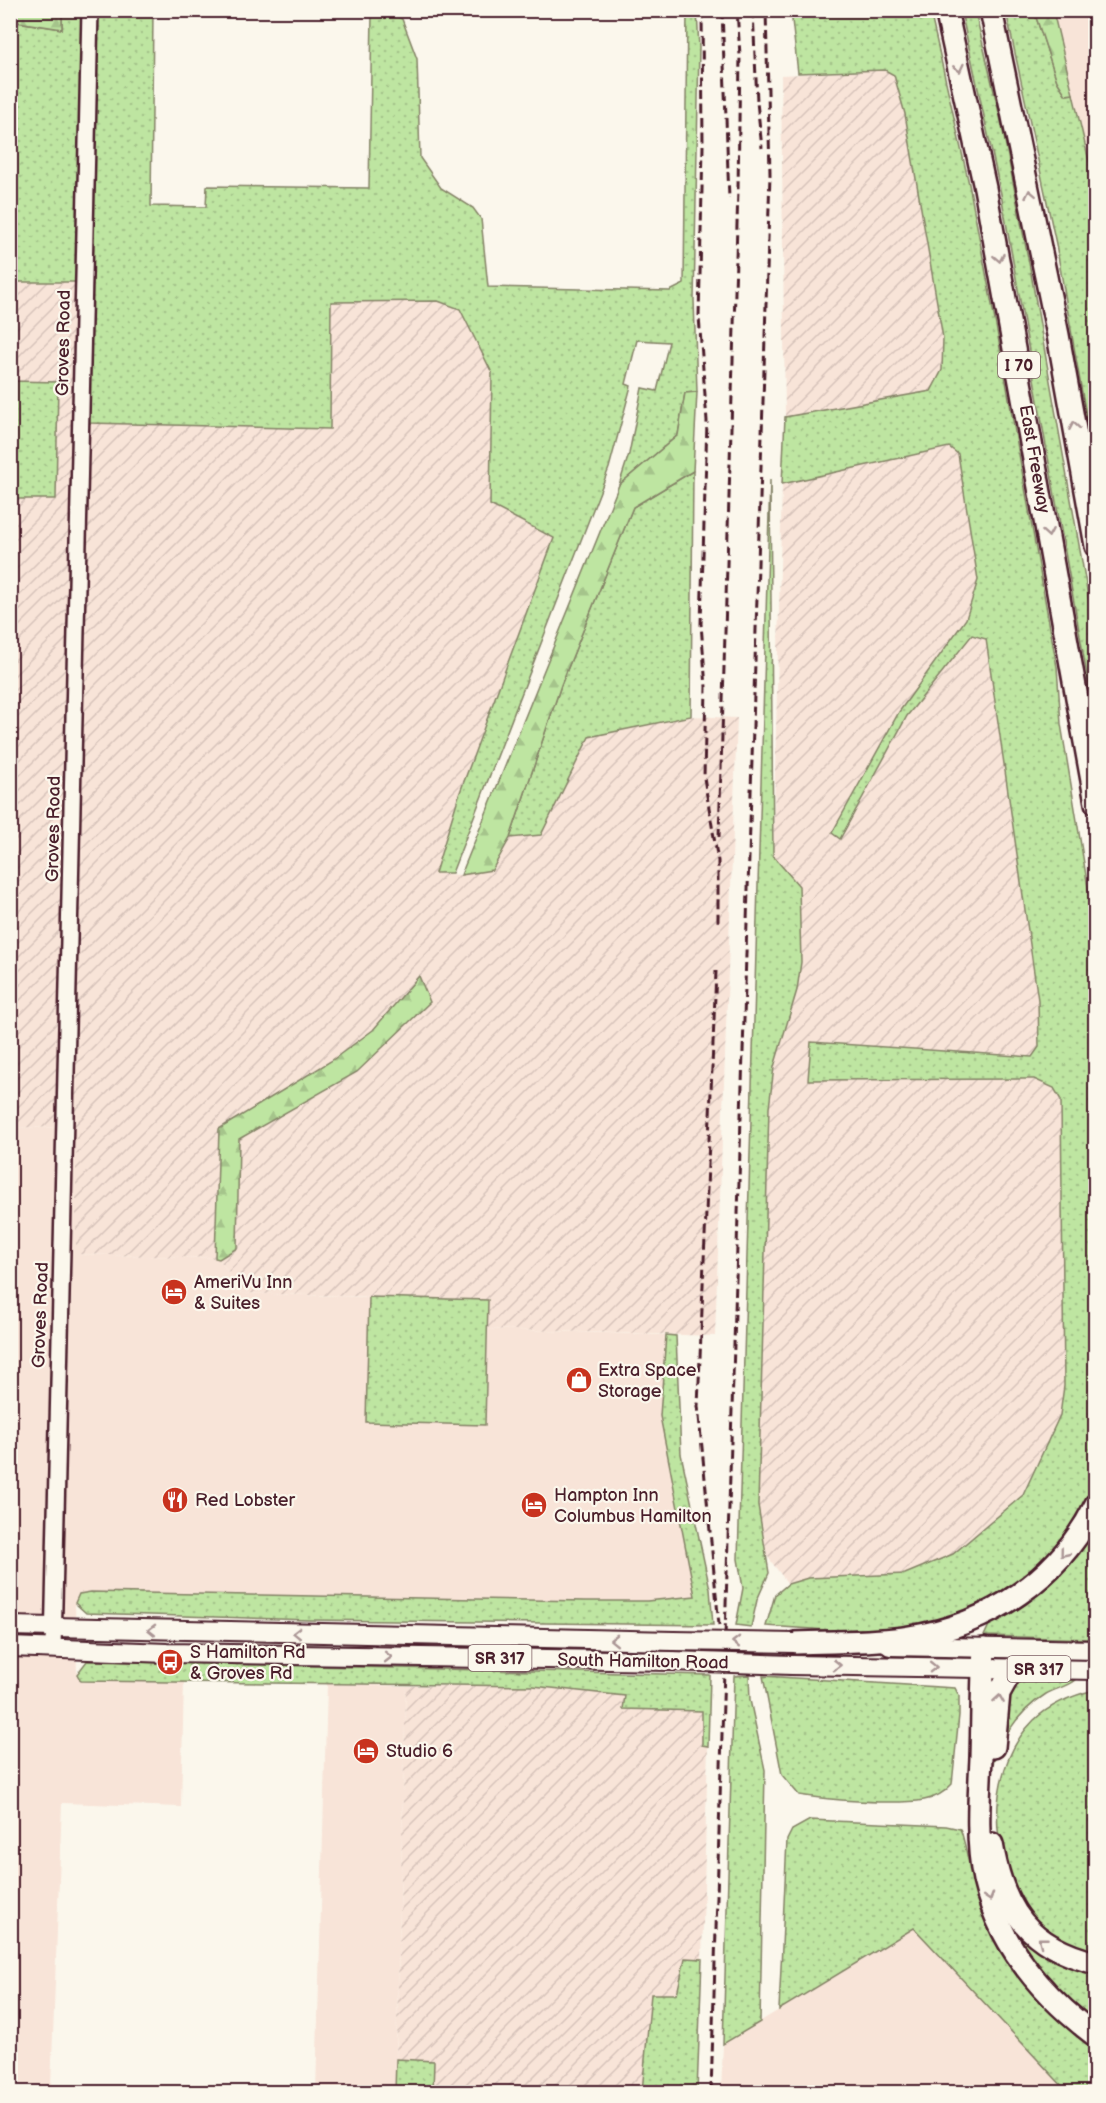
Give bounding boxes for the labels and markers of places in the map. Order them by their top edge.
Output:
place label: AmeriVu Inn & Suites [194,1272,292,1314]
hotel icon: AmeriVu Inn & Suites [159,1277,189,1307]
place label: Extra Space Storage [598,1360,697,1402]
shop icon: Extra Space Storage [564,1365,594,1395]
restaurant icon: Red Lobster [160,1485,190,1515]
place label: Hampton Inn Columbus Hamilton [554,1485,712,1527]
place label: Red Lobster [195,1490,295,1511]
hotel icon: Hampton Inn Columbus Hamilton [519,1490,549,1520]
place label: S Hamilton Rd & Groves Rd [190,1642,306,1684]
bus stop icon: S Hamilton Rd & Groves Rd [155,1647,185,1677]
hotel icon: Studio 6 [351,1736,381,1766]
place label: Studio 6 [386,1741,453,1762]

